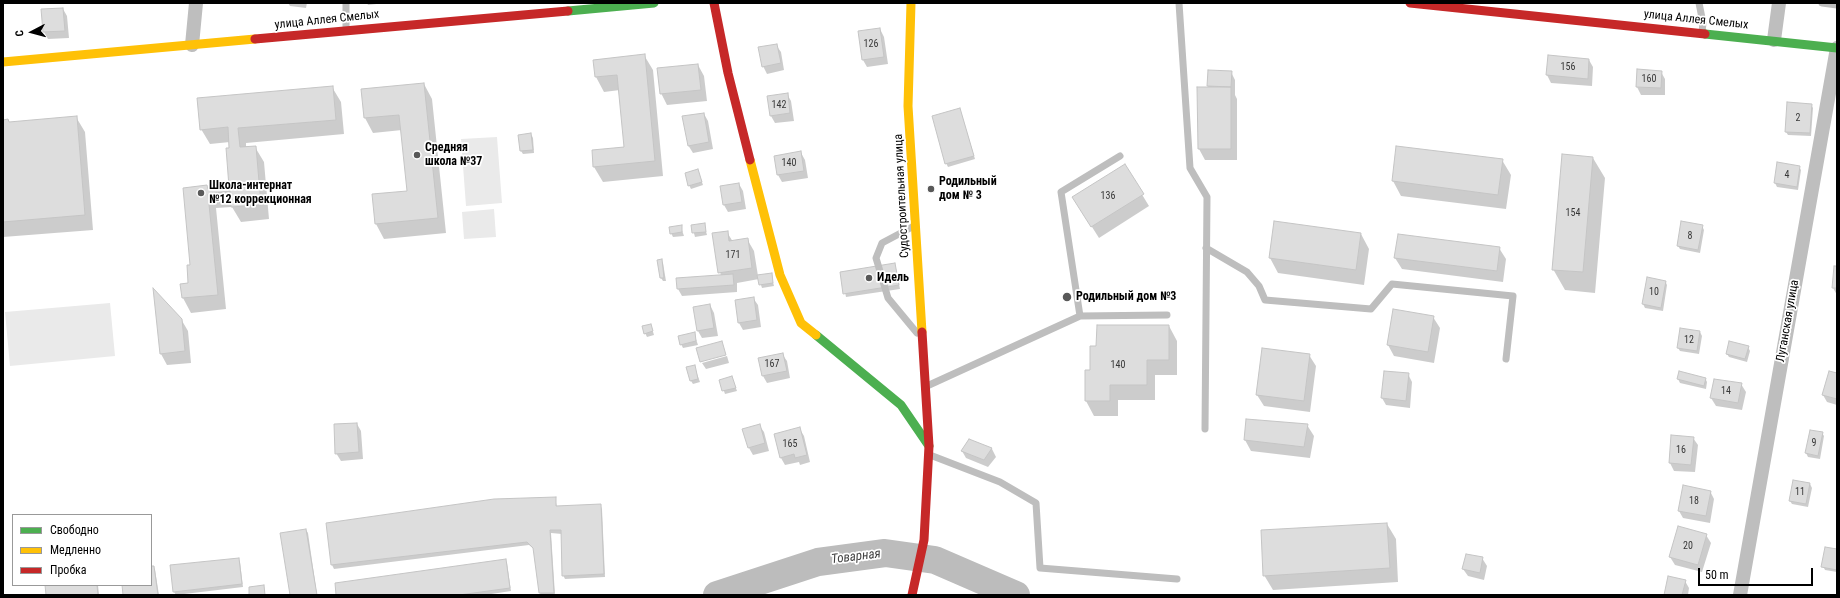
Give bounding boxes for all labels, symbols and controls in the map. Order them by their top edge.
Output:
street label: улица Аллея Смелых [274,7,380,33]
street label: улица Аллея Смелых [1643,7,1749,33]
north arrow [12,12,52,52]
text: С [13,30,26,37]
house number: 126 [864,38,878,50]
house number: 156 [1561,61,1575,73]
house number: 160 [1642,73,1656,85]
house number: 142 [772,99,786,111]
house number: 2 [1796,112,1800,124]
street label: Судостроительная улица [892,134,912,258]
place label: Средняя школа №37 [425,141,482,169]
marker: Средняя школа №37 [412,150,422,160]
house number: 140 [782,157,796,169]
house number: 4 [1785,169,1789,181]
place label: Родильный дом № 3 [939,175,997,203]
place label: Школа-интернат №12 коррекционная [209,179,312,207]
marker: Родильный дом № 3 [926,184,936,194]
marker: Школа-интернат №12 коррекционная [196,188,206,198]
house number: 136 [1101,190,1115,202]
house number: 154 [1566,207,1580,219]
house number: 8 [1688,230,1692,242]
house number: 171 [726,249,740,261]
place label: Идель [877,271,909,285]
marker: Идель [864,273,874,283]
street label: Луганская улица [1774,279,1802,363]
house number: 10 [1649,286,1659,298]
place label: Родильный дом №3 [1076,290,1176,304]
marker: Родильный дом №3 [1061,291,1073,303]
house number: 12 [1684,334,1694,346]
house number: 167 [765,358,779,370]
house number: 140 [1111,359,1125,371]
house number: 14 [1721,385,1731,397]
house number: 9 [1812,437,1816,449]
house number: 165 [783,438,797,450]
house number: 16 [1676,444,1686,456]
house number: 11 [1795,486,1805,498]
house number: 18 [1689,495,1699,507]
legend [12,514,152,586]
text: Свободно [50,523,99,537]
house number: 20 [1683,540,1693,552]
text: Медленно [50,543,101,557]
water label: Товарная [831,546,881,568]
scale bar [1700,560,1815,586]
text: Пробка [50,563,87,577]
text: 50 m [1705,568,1729,582]

